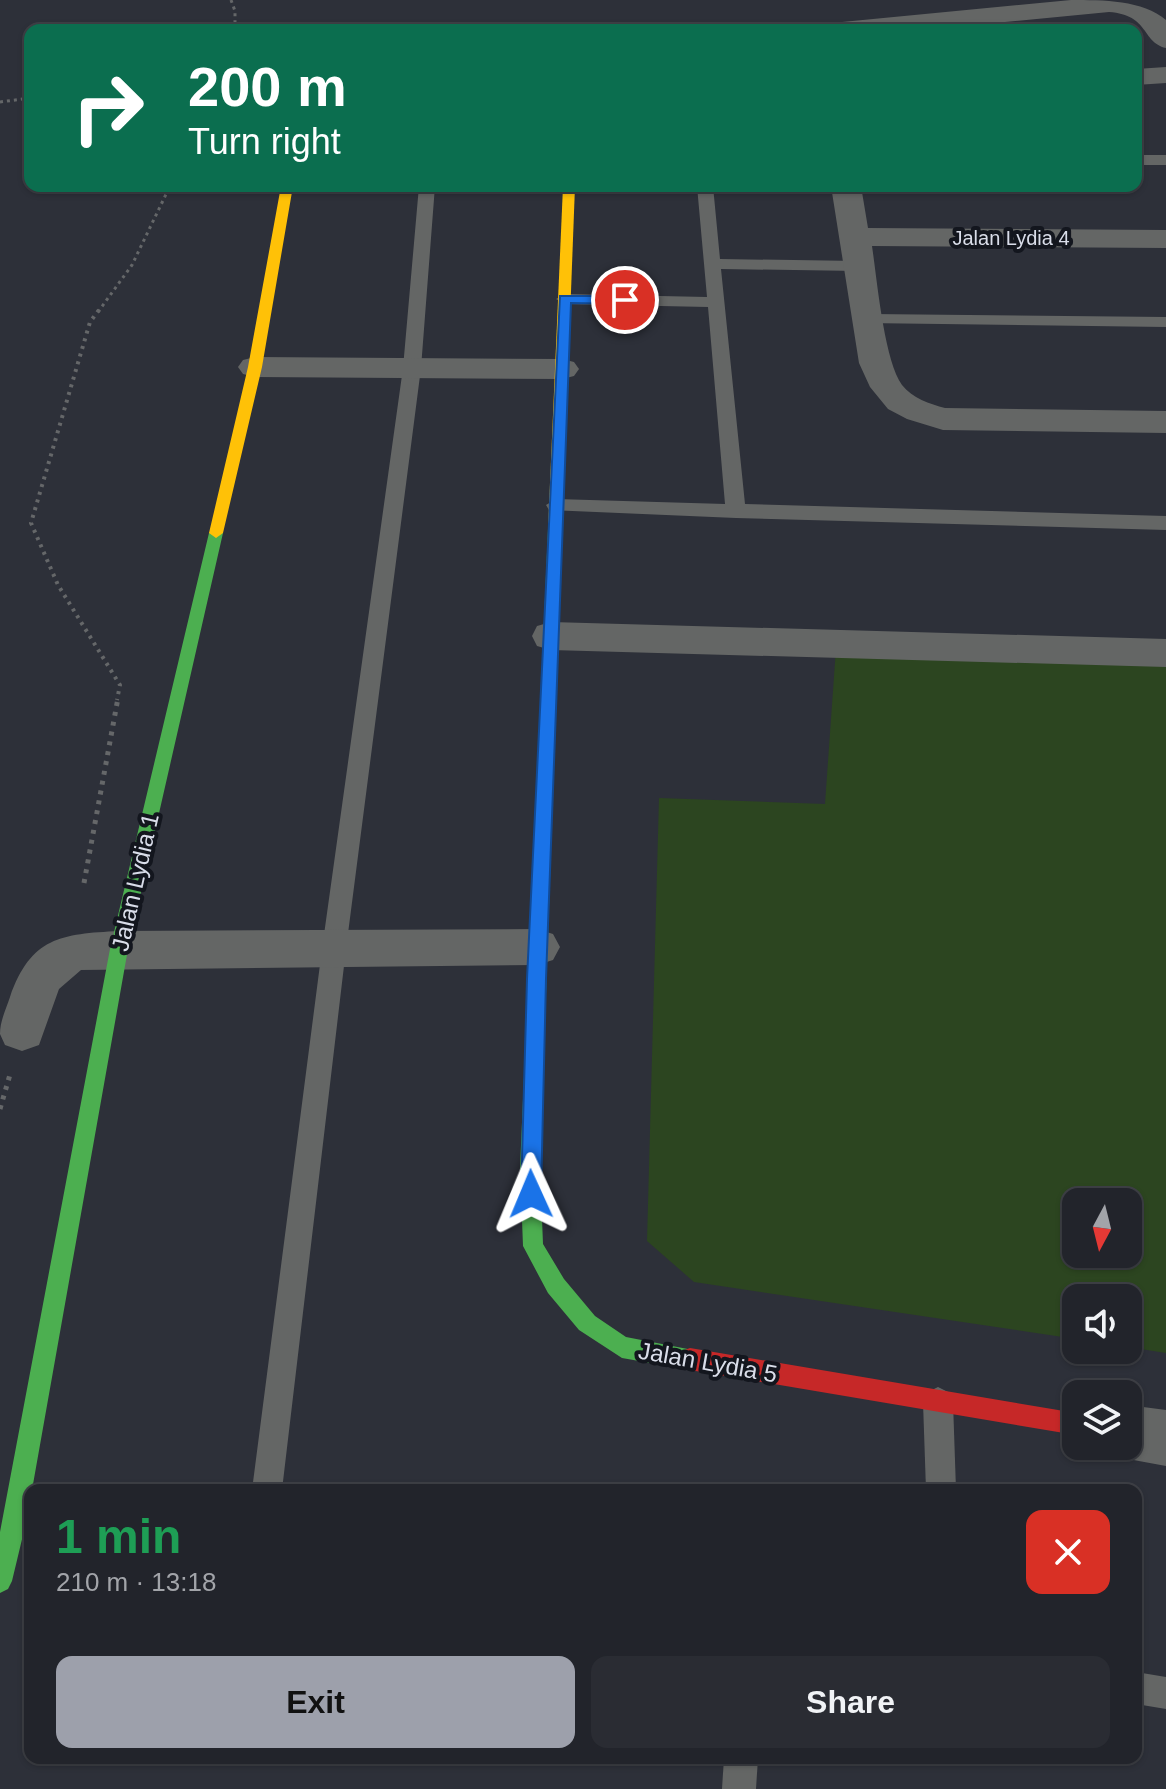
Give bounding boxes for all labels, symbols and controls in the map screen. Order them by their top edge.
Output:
text: 200 m [188,55,347,118]
icon: right [56,56,160,160]
text: Turn right [188,121,341,162]
street label: Jalan Lydia 4 [952,227,1070,249]
pin [591,266,659,334]
icon: arrive [603,278,647,322]
street label: Jalan Lydia 1 [106,810,164,954]
position arrow [489,1152,573,1236]
north arrow [1062,1188,1142,1268]
map controls [1062,1188,1142,1460]
button: sound [1062,1284,1142,1364]
street label: Jalan Lydia 5 [636,1337,780,1387]
button: layers [1062,1380,1142,1460]
text: 1 min [56,1510,181,1563]
button: close [1026,1510,1110,1594]
text: 210 m · 13:18 [56,1567,216,1597]
button: Exit [56,1656,575,1748]
button: Share [591,1656,1110,1748]

